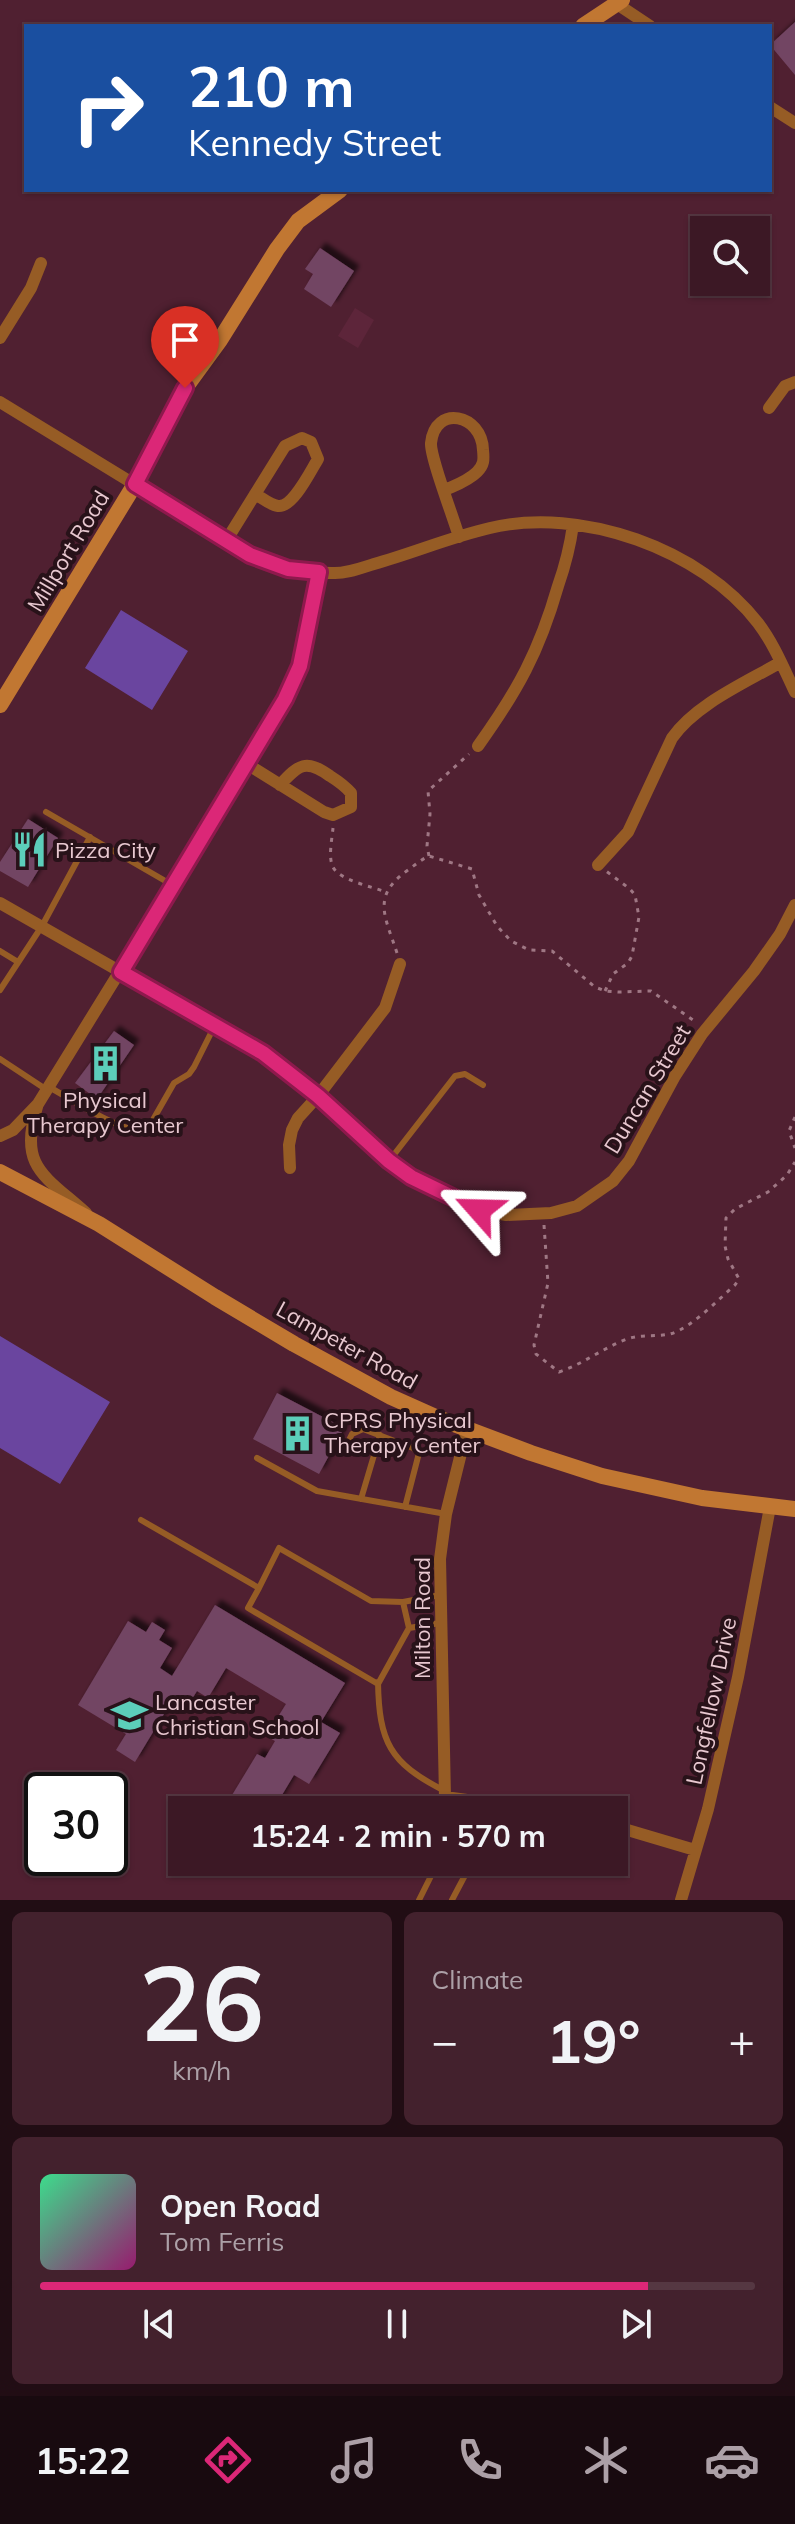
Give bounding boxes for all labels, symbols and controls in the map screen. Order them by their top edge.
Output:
text: 210 m [188,51,355,121]
icon: right [56,56,160,160]
text: Kennedy Street [188,120,441,165]
map controls [690,216,770,296]
button: search [690,216,770,296]
pin [151,306,219,388]
icon: arrive [163,318,207,362]
street label: Millport Road [21,485,115,617]
restaurant icon: Pizza City [10,831,48,869]
place label: Pizza City [55,836,156,864]
street label: Duncan Street [598,1019,697,1159]
building icon: Physical Therapy Center [86,1045,124,1083]
place label: Physical Therapy Center [27,1086,183,1139]
position arrow [437,1168,521,1252]
street label: Lampeter Road [272,1295,422,1395]
place label: CPRS Physical Therapy Center [324,1406,480,1459]
building icon: CPRS Physical Therapy Center [279,1414,317,1452]
street label: Milton Road [408,1557,436,1679]
street label: Longfellow Drive [680,1615,742,1787]
place label: Lancaster Christian School [155,1688,320,1741]
school or university icon: Lancaster Christian School [110,1696,148,1734]
speed limit sign: 30 [24,1772,128,1876]
text: 15:24 · 2 min · 570 m [250,1817,546,1855]
text: 26 [139,1936,264,2067]
text: Climate [432,1963,523,1996]
text: 19° [546,2003,641,2078]
text: − [432,2013,458,2068]
text: + [729,2013,755,2068]
text: km/h [172,2054,231,2087]
text: Open Road [160,2187,321,2225]
text: Tom Ferris [160,2225,284,2258]
icon: previous [137,2302,181,2346]
icon: pause [375,2302,419,2346]
icon: next [614,2302,658,2346]
icon: directions [200,2432,256,2488]
icon: music [326,2432,382,2488]
icon: phone [452,2432,508,2488]
icon: climate [578,2432,634,2488]
icon: car [704,2432,760,2488]
text: 15:22 [35,2438,130,2483]

